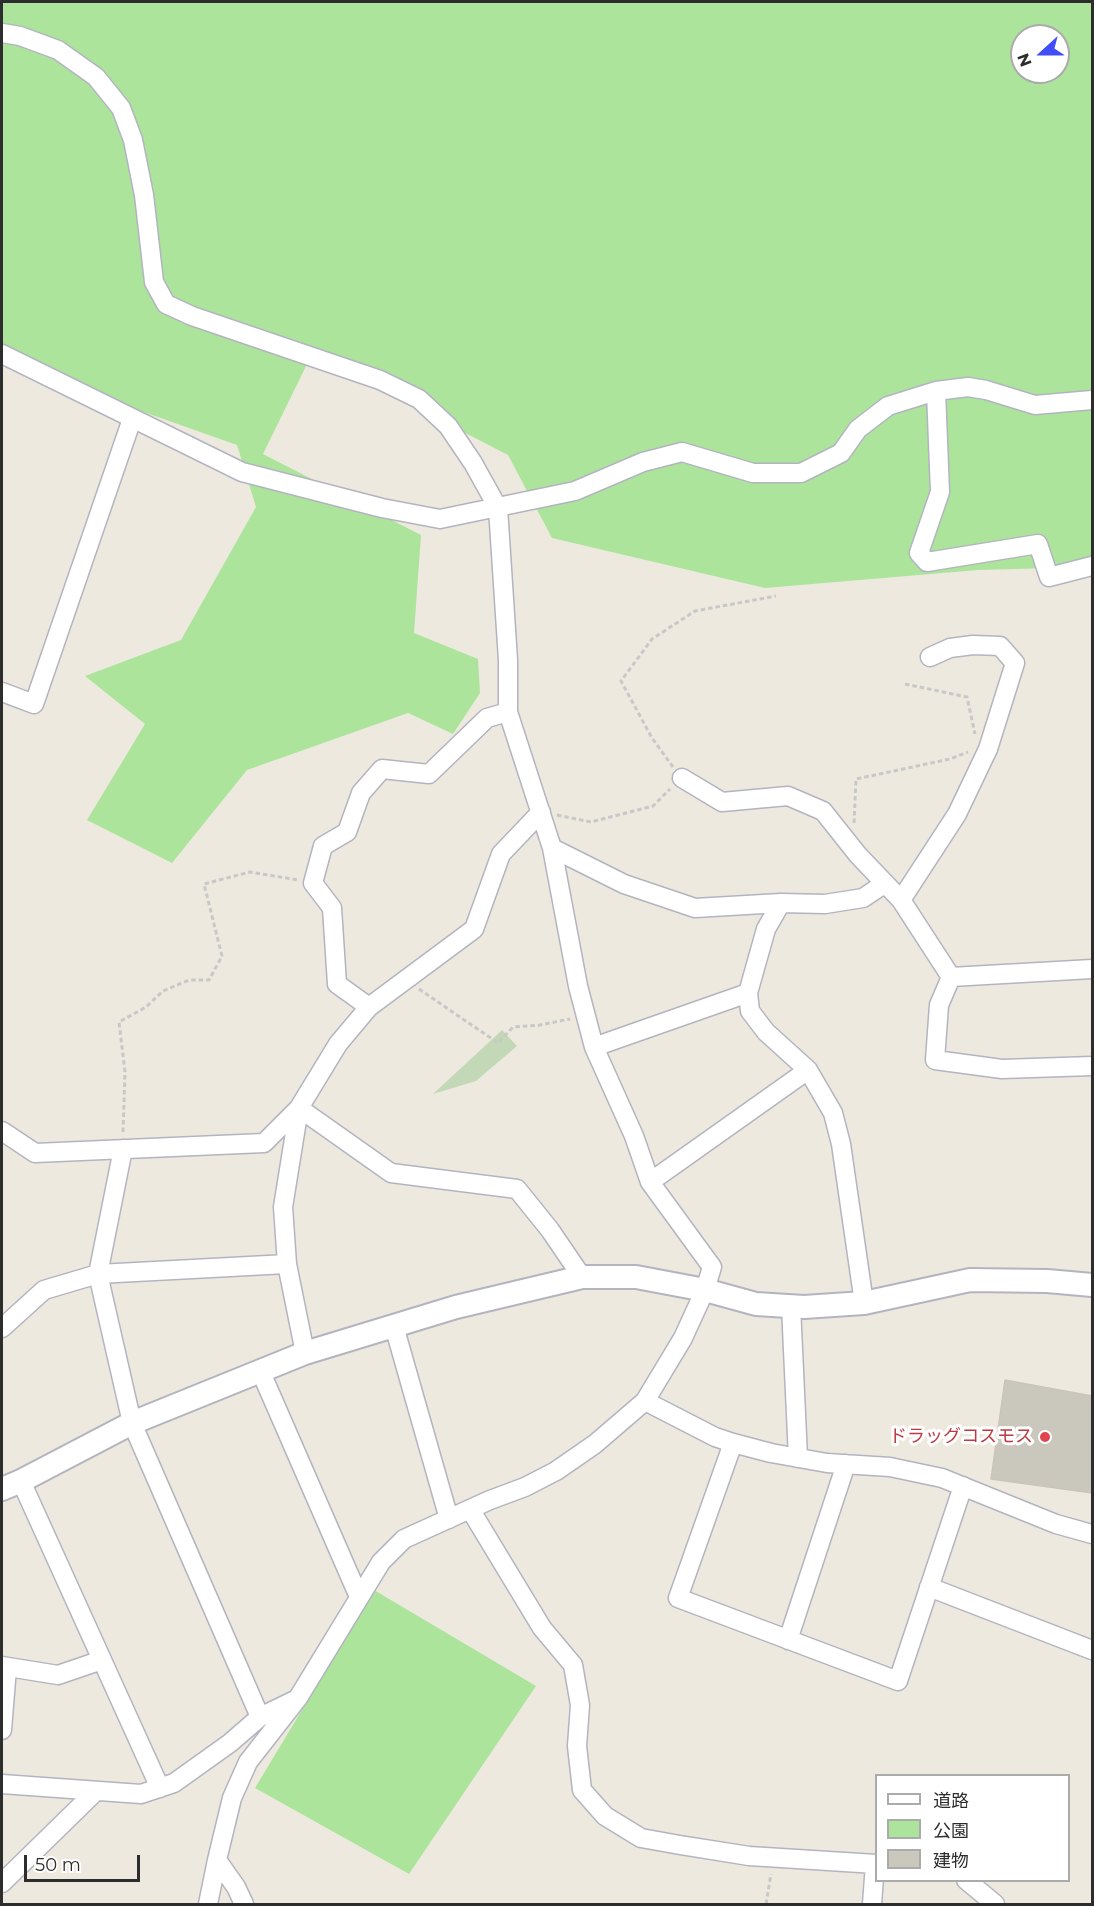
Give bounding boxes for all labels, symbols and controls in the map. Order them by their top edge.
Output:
north arrow [1010,24,1070,84]
text: N [1013,50,1036,69]
place label: ドラッグコスモス [889,1426,1033,1448]
marker: ドラッグコスモス [1038,1430,1052,1444]
legend [875,1774,1070,1882]
text: 道路 [933,1790,969,1812]
text: 公園 [933,1820,969,1842]
scale bar [27,1843,142,1881]
text: 建物 [933,1850,969,1872]
text: 50 m [35,1854,81,1876]

